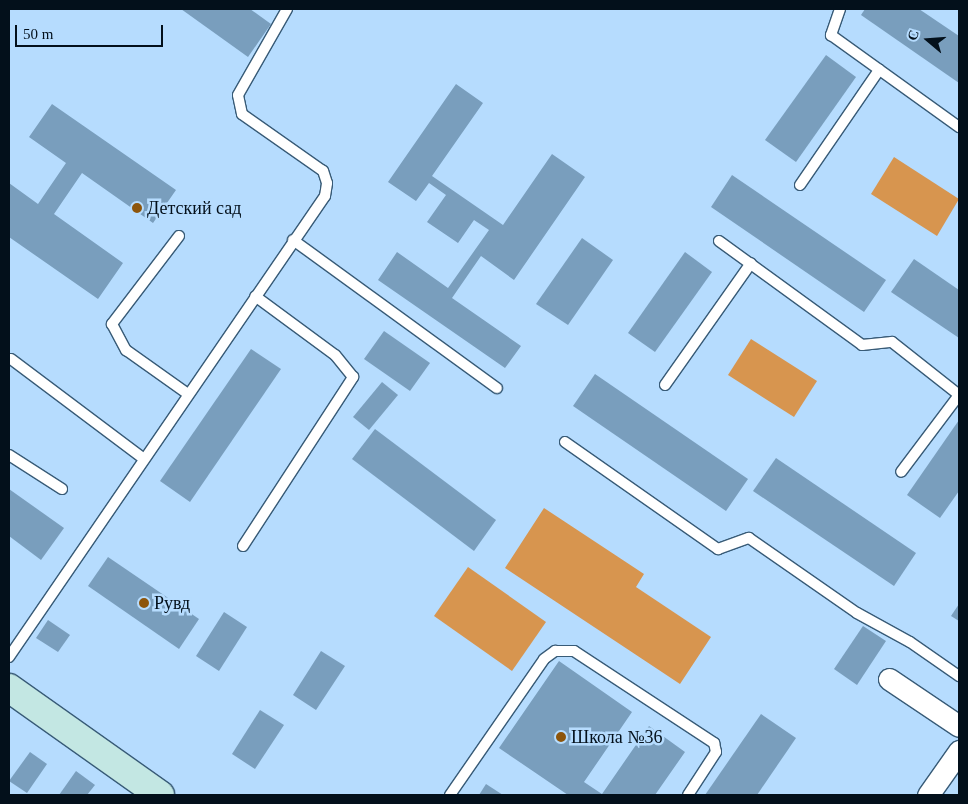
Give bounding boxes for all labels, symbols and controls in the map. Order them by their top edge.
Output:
scale bar [18,15,165,47]
north arrow [903,15,953,65]
text: 50 m [23,26,53,42]
text: С [905,28,922,42]
place label: Детский сад [147,197,241,219]
marker: Детский сад [131,202,143,214]
place label: Рувд [154,592,190,614]
marker: Рувд [138,597,150,609]
place label: Школа №36 [571,726,662,748]
marker: Школа №36 [555,731,567,743]

